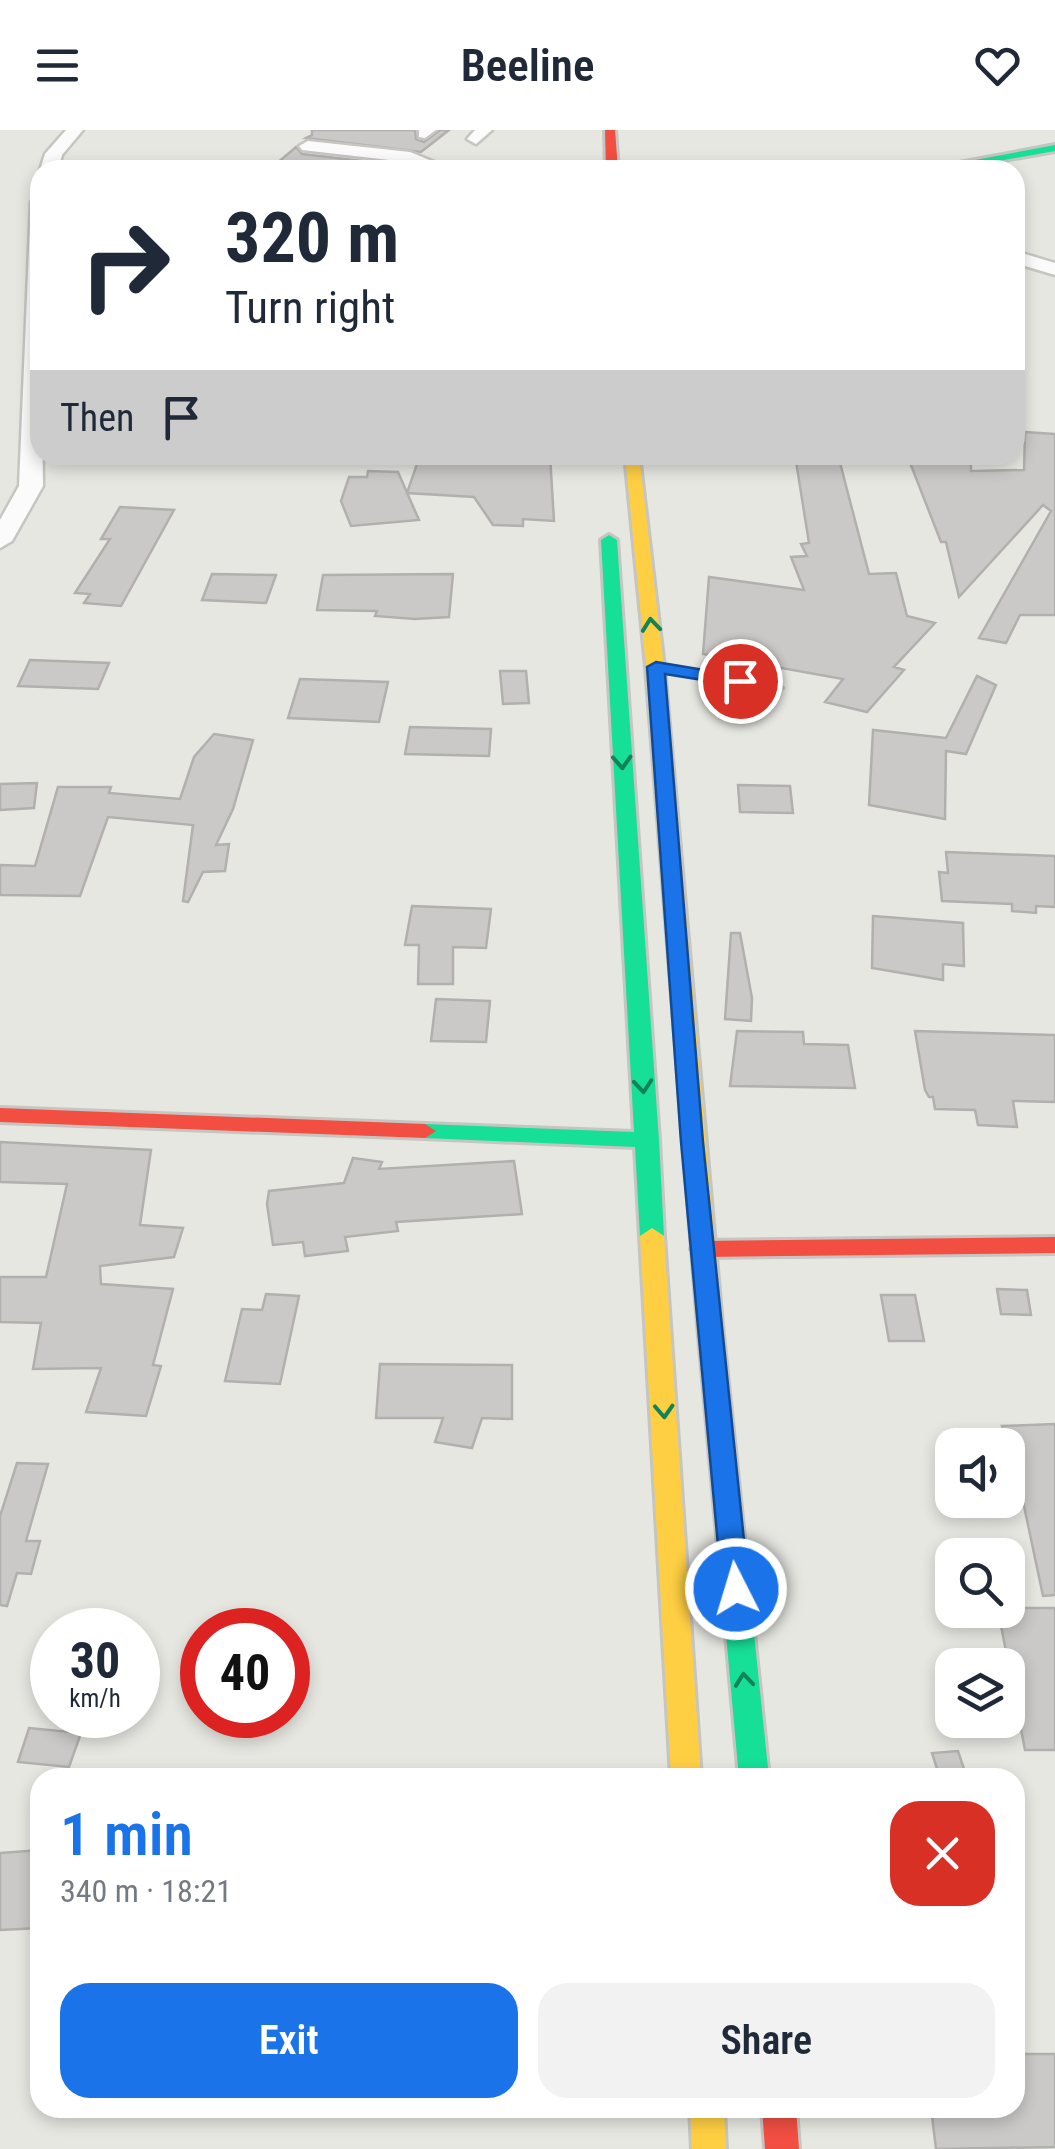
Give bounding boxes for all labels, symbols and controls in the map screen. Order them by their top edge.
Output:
icon: menu [30,38,85,93]
icon: heart [970,38,1025,93]
text: Beeline [461,39,594,92]
text: 320 m [225,197,399,279]
icon: right [60,200,190,330]
text: Turn right [225,281,395,334]
icon: arrive [154,390,209,445]
text: Then [60,396,134,440]
one-way arrow [641,616,662,632]
pin [698,639,783,724]
icon: arrive [713,654,768,709]
one-way arrow [611,754,632,770]
one-way arrow [632,1079,654,1095]
one-way arrow [653,1403,674,1419]
map controls [935,1428,1025,1738]
button: sound [935,1428,1025,1518]
position arrow [684,1537,788,1641]
button: search [935,1538,1025,1628]
speed limit sign: 40 [180,1608,310,1738]
text: 30 [70,1632,120,1690]
button: layers [935,1648,1025,1738]
one-way arrow [734,1672,756,1688]
text: km/h [69,1684,121,1713]
text: 1 min [60,1799,193,1870]
button: close [890,1801,995,1906]
text: 340 m · 18:21 [60,1872,232,1910]
button: Exit [60,1983,518,2098]
button: Share [538,1983,995,2098]

